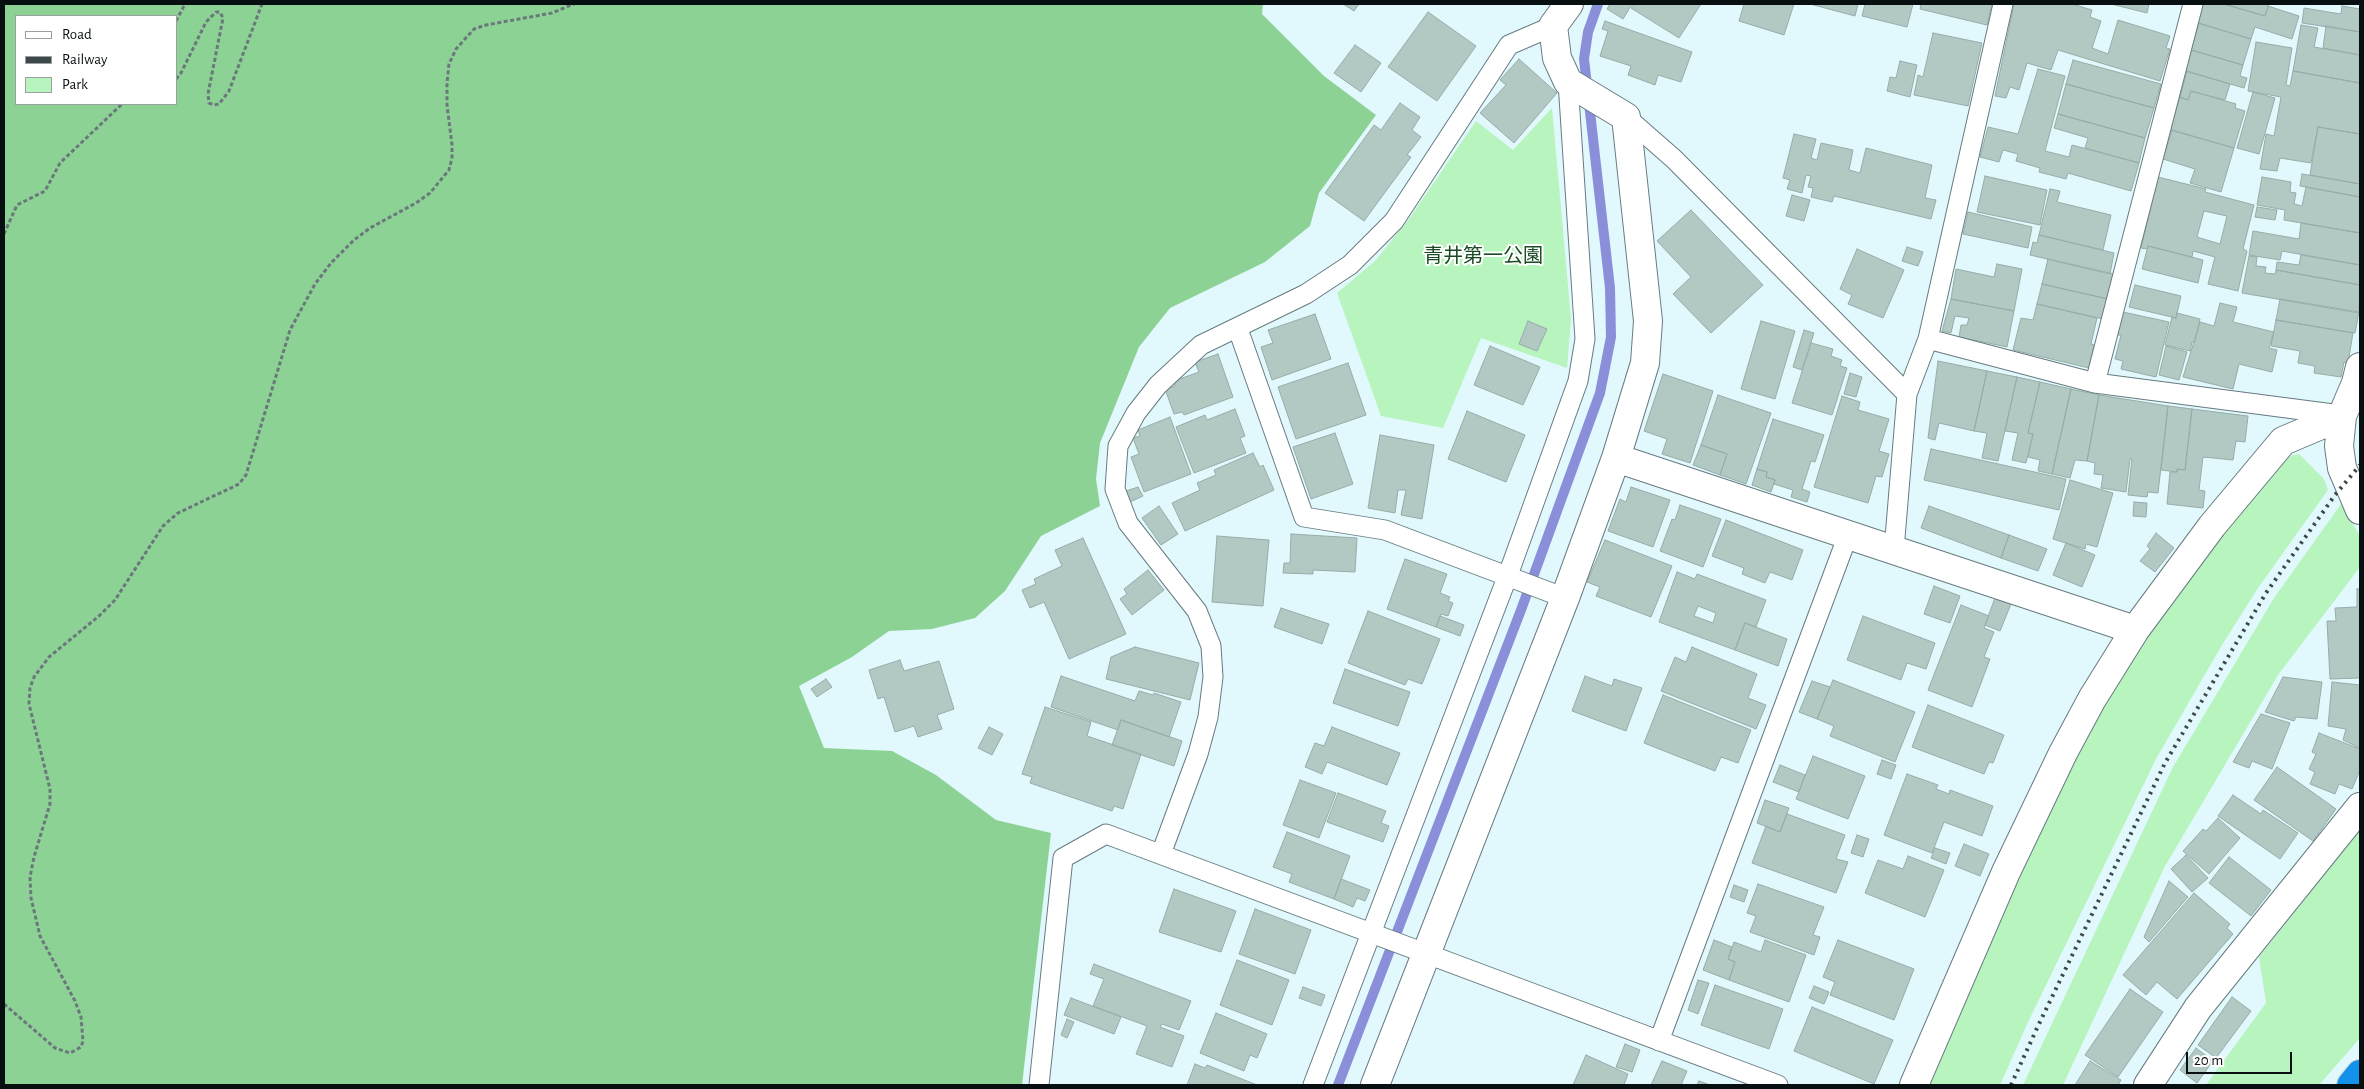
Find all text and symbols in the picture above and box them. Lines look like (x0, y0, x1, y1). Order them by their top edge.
legend (15, 15, 178, 105)
text: Road (62, 27, 92, 42)
text: Railway (62, 52, 107, 67)
text: Park (62, 77, 88, 92)
park label: 青井第一公園 (1423, 244, 1543, 268)
scale bar (2189, 1042, 2295, 1074)
text: 20 m (2194, 1053, 2223, 1068)

